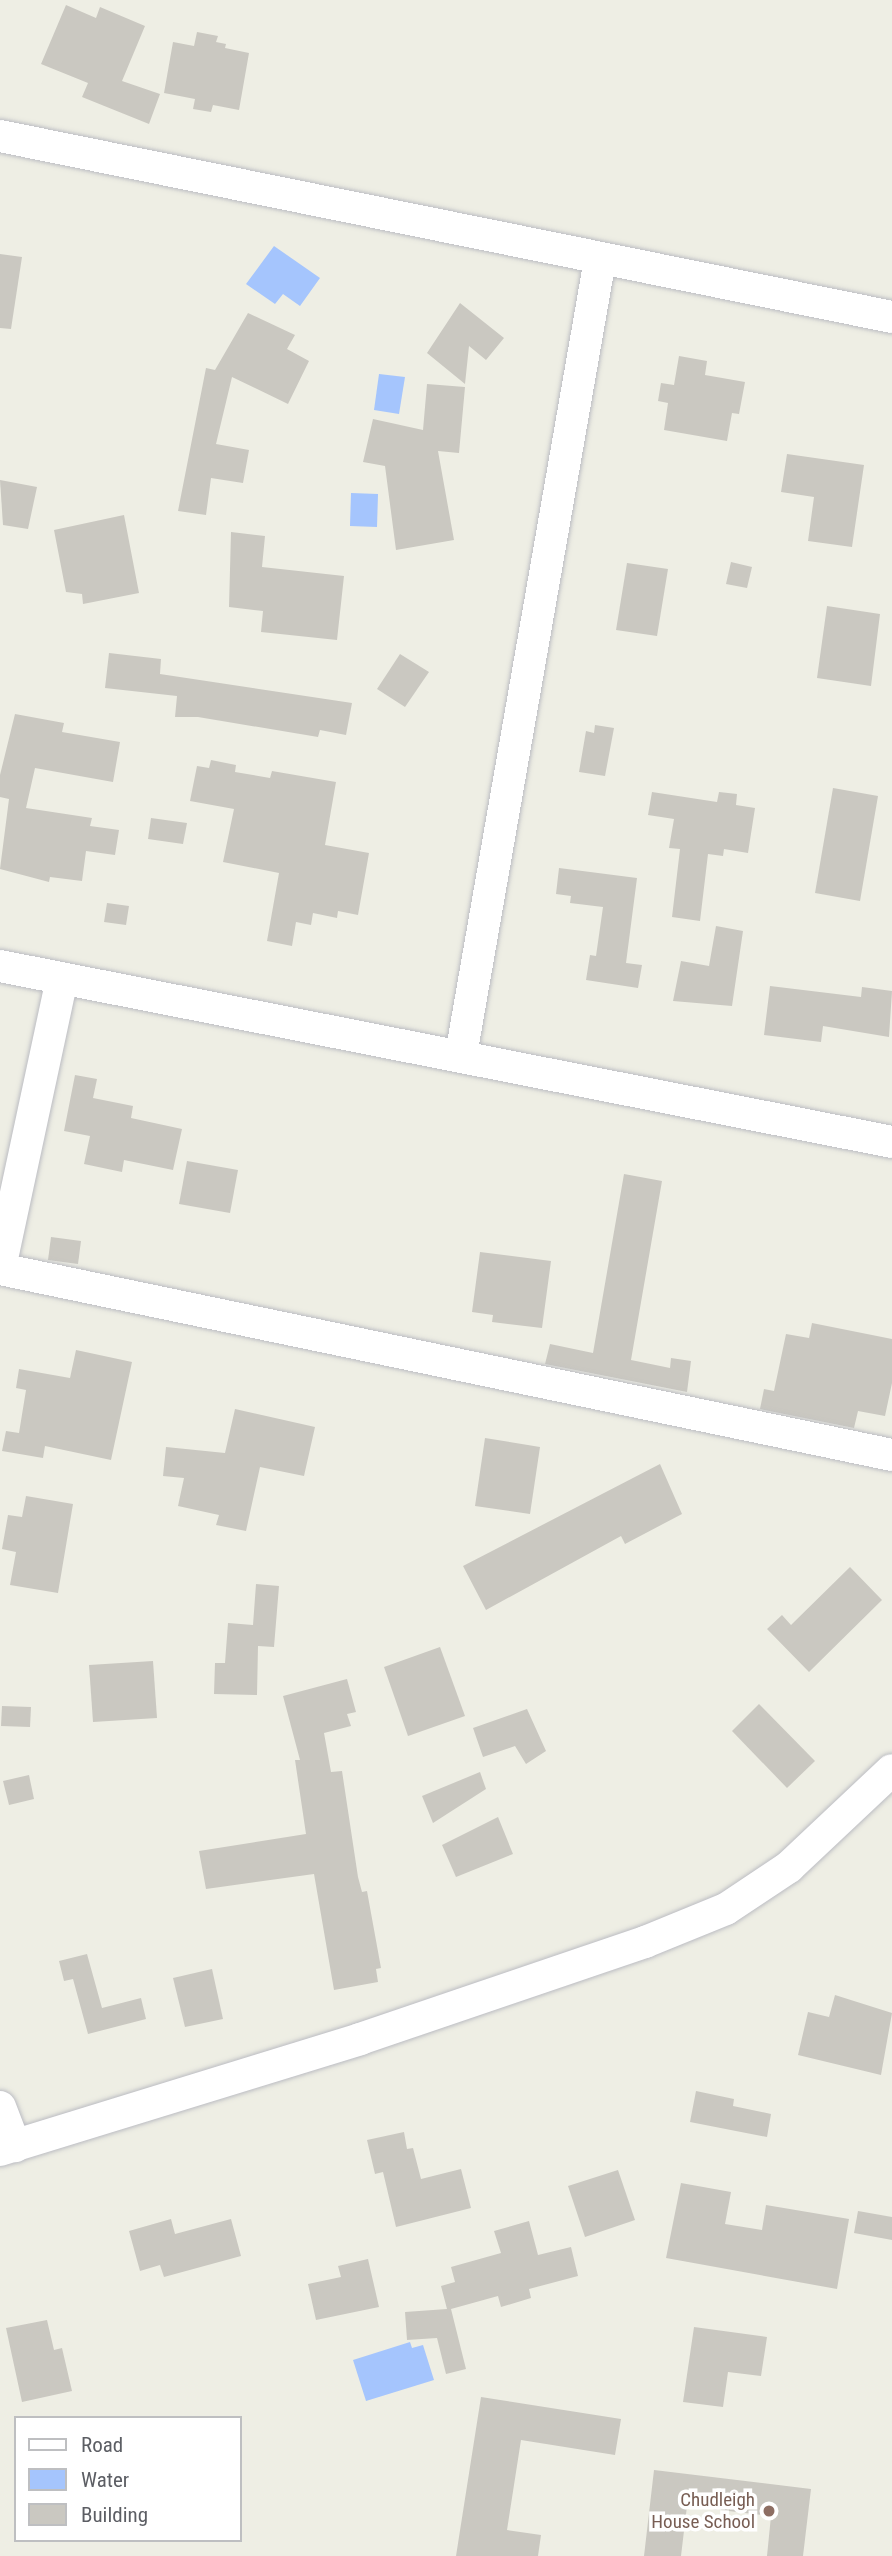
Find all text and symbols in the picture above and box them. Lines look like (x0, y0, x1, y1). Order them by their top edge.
legend (14, 2416, 242, 2542)
text: Road (81, 2433, 123, 2457)
text: Water (81, 2468, 129, 2492)
place label: Chudleigh House School (651, 2489, 755, 2533)
text: Building (81, 2503, 148, 2527)
marker: Chudleigh House School (761, 2503, 777, 2519)

